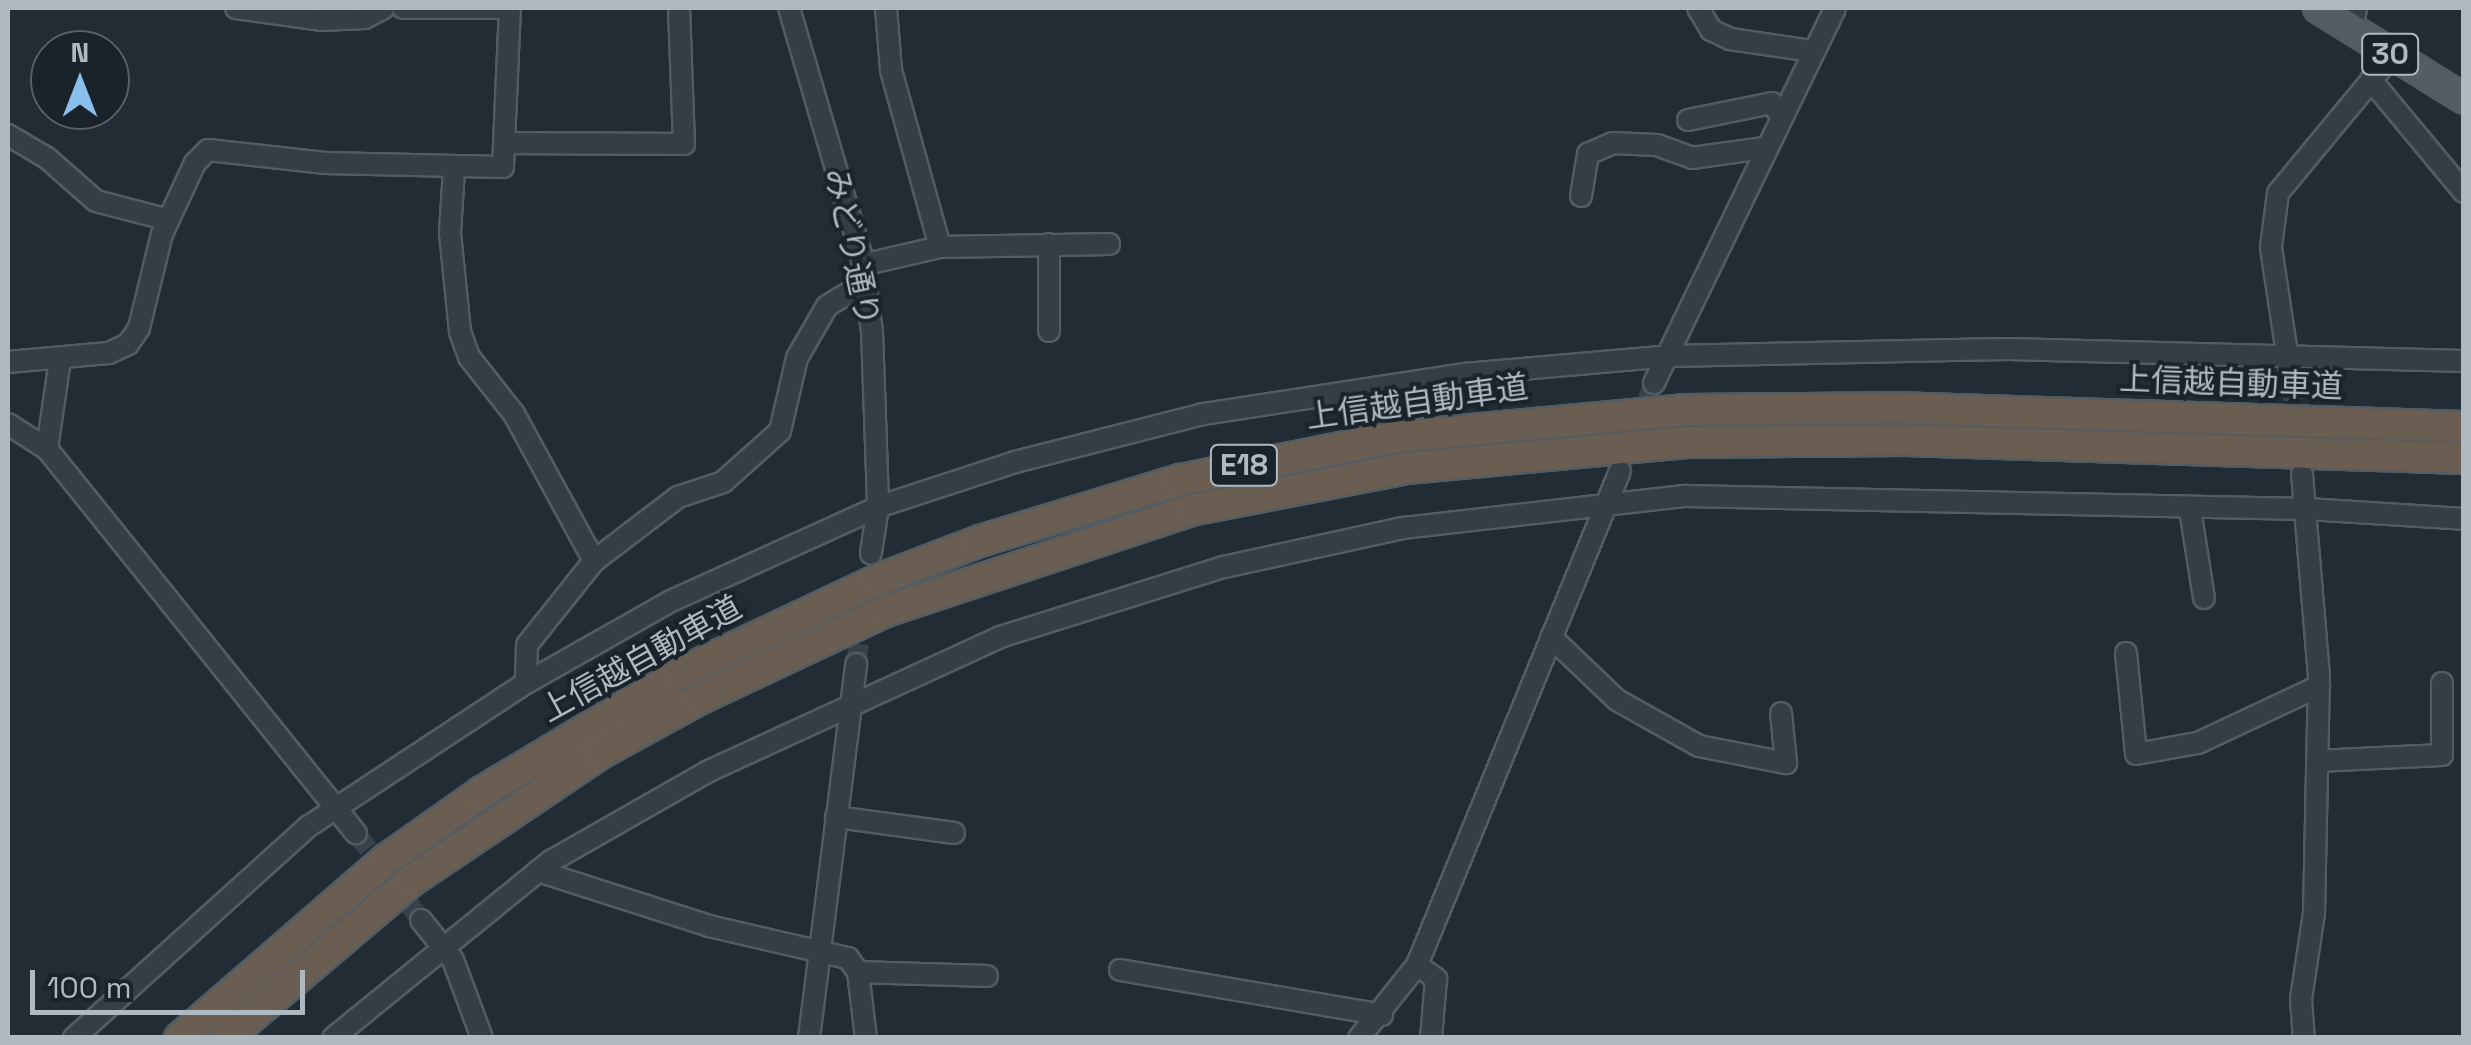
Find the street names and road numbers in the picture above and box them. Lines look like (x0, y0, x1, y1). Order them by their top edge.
road number: 30 (2360, 29, 2420, 79)
street label: みどり通り (817, 165, 887, 329)
street label: 上信越自動車道 (2118, 360, 2344, 406)
street label: 上信越自動車道 (1303, 367, 1531, 437)
road number: E18 (1209, 440, 1279, 490)
street label: 上信越自動車道 (534, 588, 748, 730)

